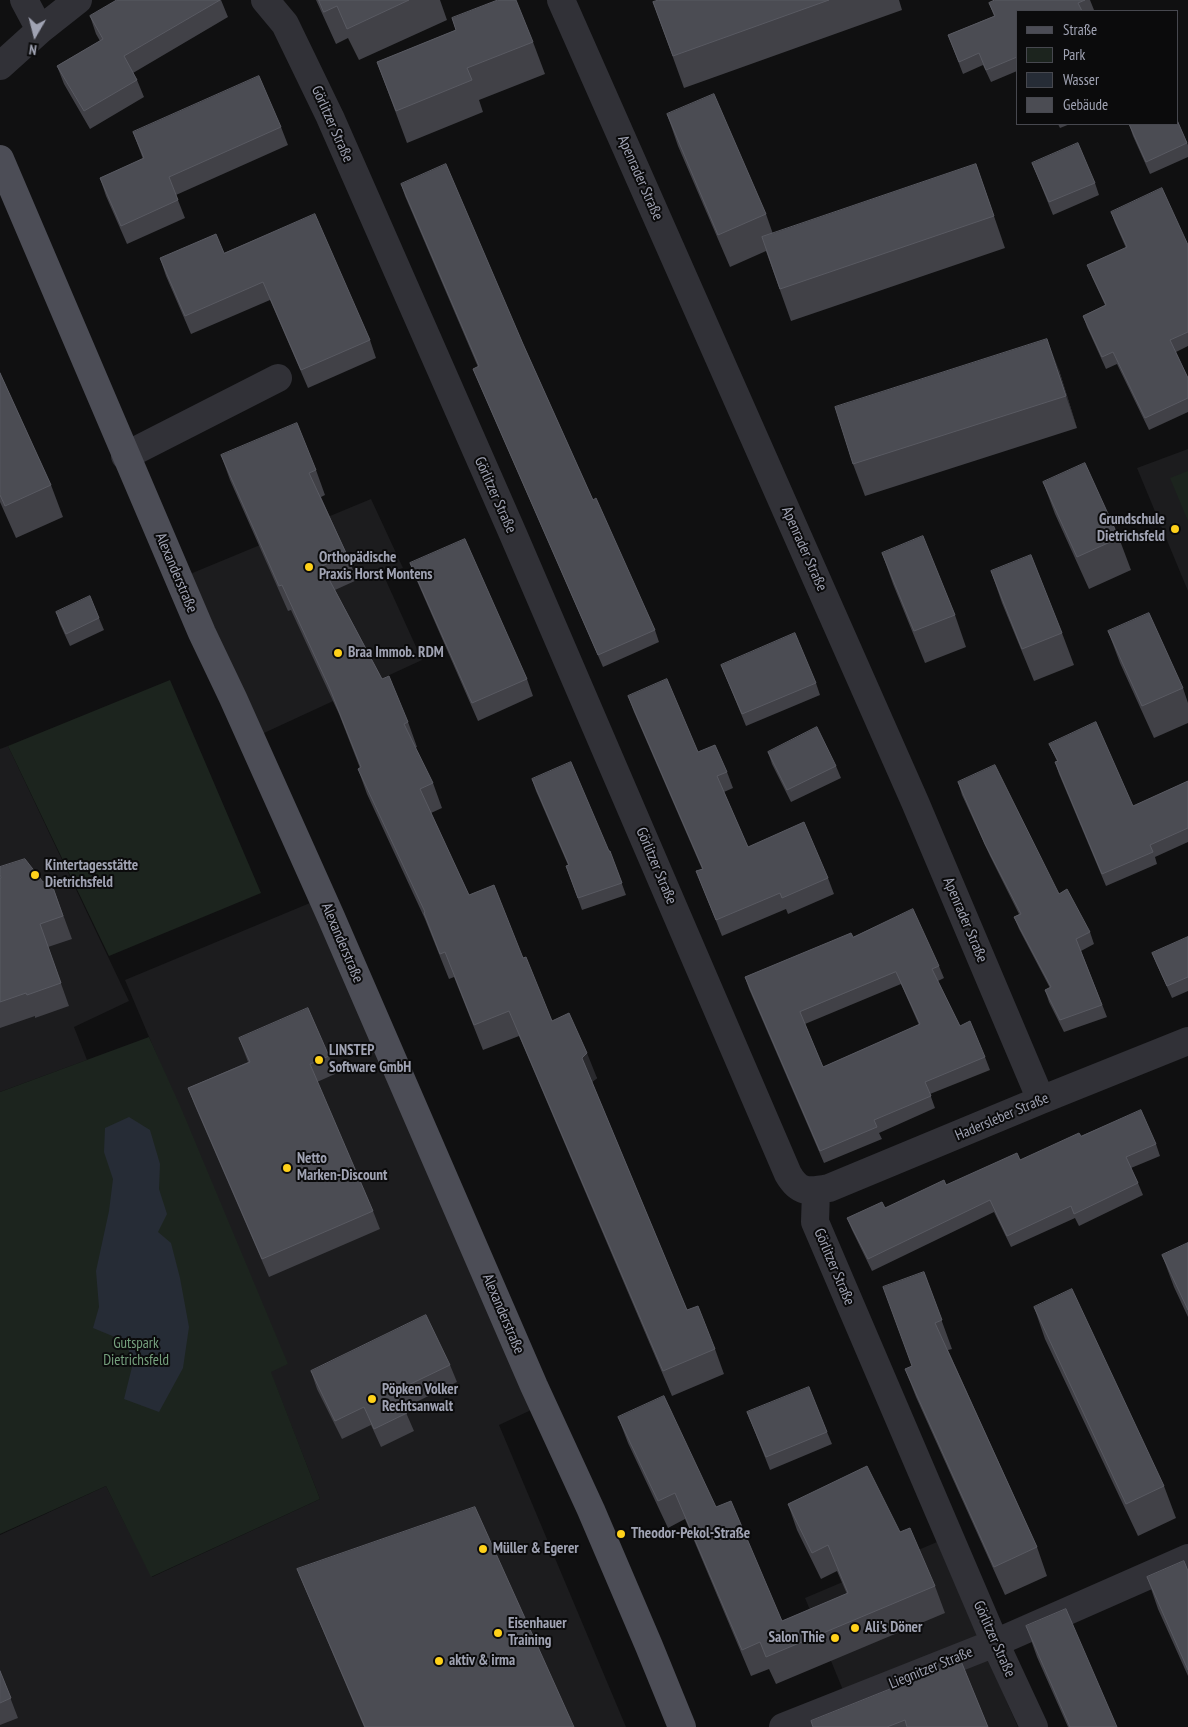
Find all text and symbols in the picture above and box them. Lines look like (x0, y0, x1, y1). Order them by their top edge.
north arrow (10, 10, 60, 60)
legend (1016, 10, 1178, 125)
text: Straße (1063, 20, 1097, 39)
text: N (28, 40, 38, 59)
text: Park (1063, 45, 1085, 64)
text: Wasser (1063, 70, 1099, 89)
street label: Görlitzer Straße (307, 83, 357, 165)
text: Gebäude (1063, 95, 1108, 114)
street label: Apenrader Straße (613, 133, 667, 223)
street label: Görlitzer Straße (470, 454, 520, 536)
street label: Apenrader Straße (777, 504, 831, 594)
place label: Grundschule Dietrichsfeld (1097, 511, 1165, 546)
marker: Grundschule Dietrichsfeld (1169, 523, 1181, 535)
street label: Alexanderstraße (151, 530, 201, 616)
place label: Orthopädische Praxis Horst Montens (319, 549, 433, 584)
marker: Orthopädische Praxis Horst Montens (303, 561, 315, 573)
place label: Braa Immob. RDM (348, 644, 444, 662)
marker: Braa Immob. RDM (332, 647, 344, 659)
street label: Görlitzer Straße (632, 825, 680, 907)
place label: Kintertagesstätte Dietrichsfeld (45, 857, 138, 892)
marker: Kintertagesstätte Dietrichsfeld (29, 869, 41, 881)
street label: Apenrader Straße (939, 875, 991, 965)
street label: Alexanderstraße (317, 900, 367, 986)
place label: LINSTEP Software GmbH (329, 1042, 411, 1077)
marker: LINSTEP Software GmbH (313, 1054, 325, 1066)
street label: Hadersleber Straße (953, 1089, 1051, 1145)
place label: Netto Marken-Discount (297, 1150, 387, 1185)
marker: Netto Marken-Discount (281, 1162, 293, 1174)
street label: Görlitzer Straße (810, 1226, 858, 1308)
street label: Alexanderstraße (478, 1271, 528, 1357)
park label: Gutspark Dietrichsfeld (103, 1335, 169, 1370)
place label: Pöpken Volker Rechtsanwalt (382, 1381, 458, 1416)
marker: Pöpken Volker Rechtsanwalt (366, 1393, 378, 1405)
place label: Theodor-Pekol-Straße (631, 1525, 750, 1543)
marker: Theodor-Pekol-Straße (615, 1528, 627, 1540)
place label: Müller & Egerer (493, 1540, 579, 1558)
marker: Müller & Egerer (477, 1543, 489, 1555)
street label: Görlitzer Straße (969, 1598, 1019, 1680)
place label: Eisenhauer Training (508, 1615, 567, 1650)
place label: Ali's Döner (865, 1619, 922, 1637)
marker: Ali's Döner (849, 1622, 861, 1634)
marker: Eisenhauer Training (492, 1627, 504, 1639)
place label: Salon Thie (768, 1629, 825, 1647)
marker: Salon Thie (829, 1632, 841, 1644)
street label: Liegnitzer Straße (886, 1643, 976, 1693)
place label: aktiv & irma (449, 1652, 515, 1670)
marker: aktiv & irma (433, 1655, 445, 1667)

